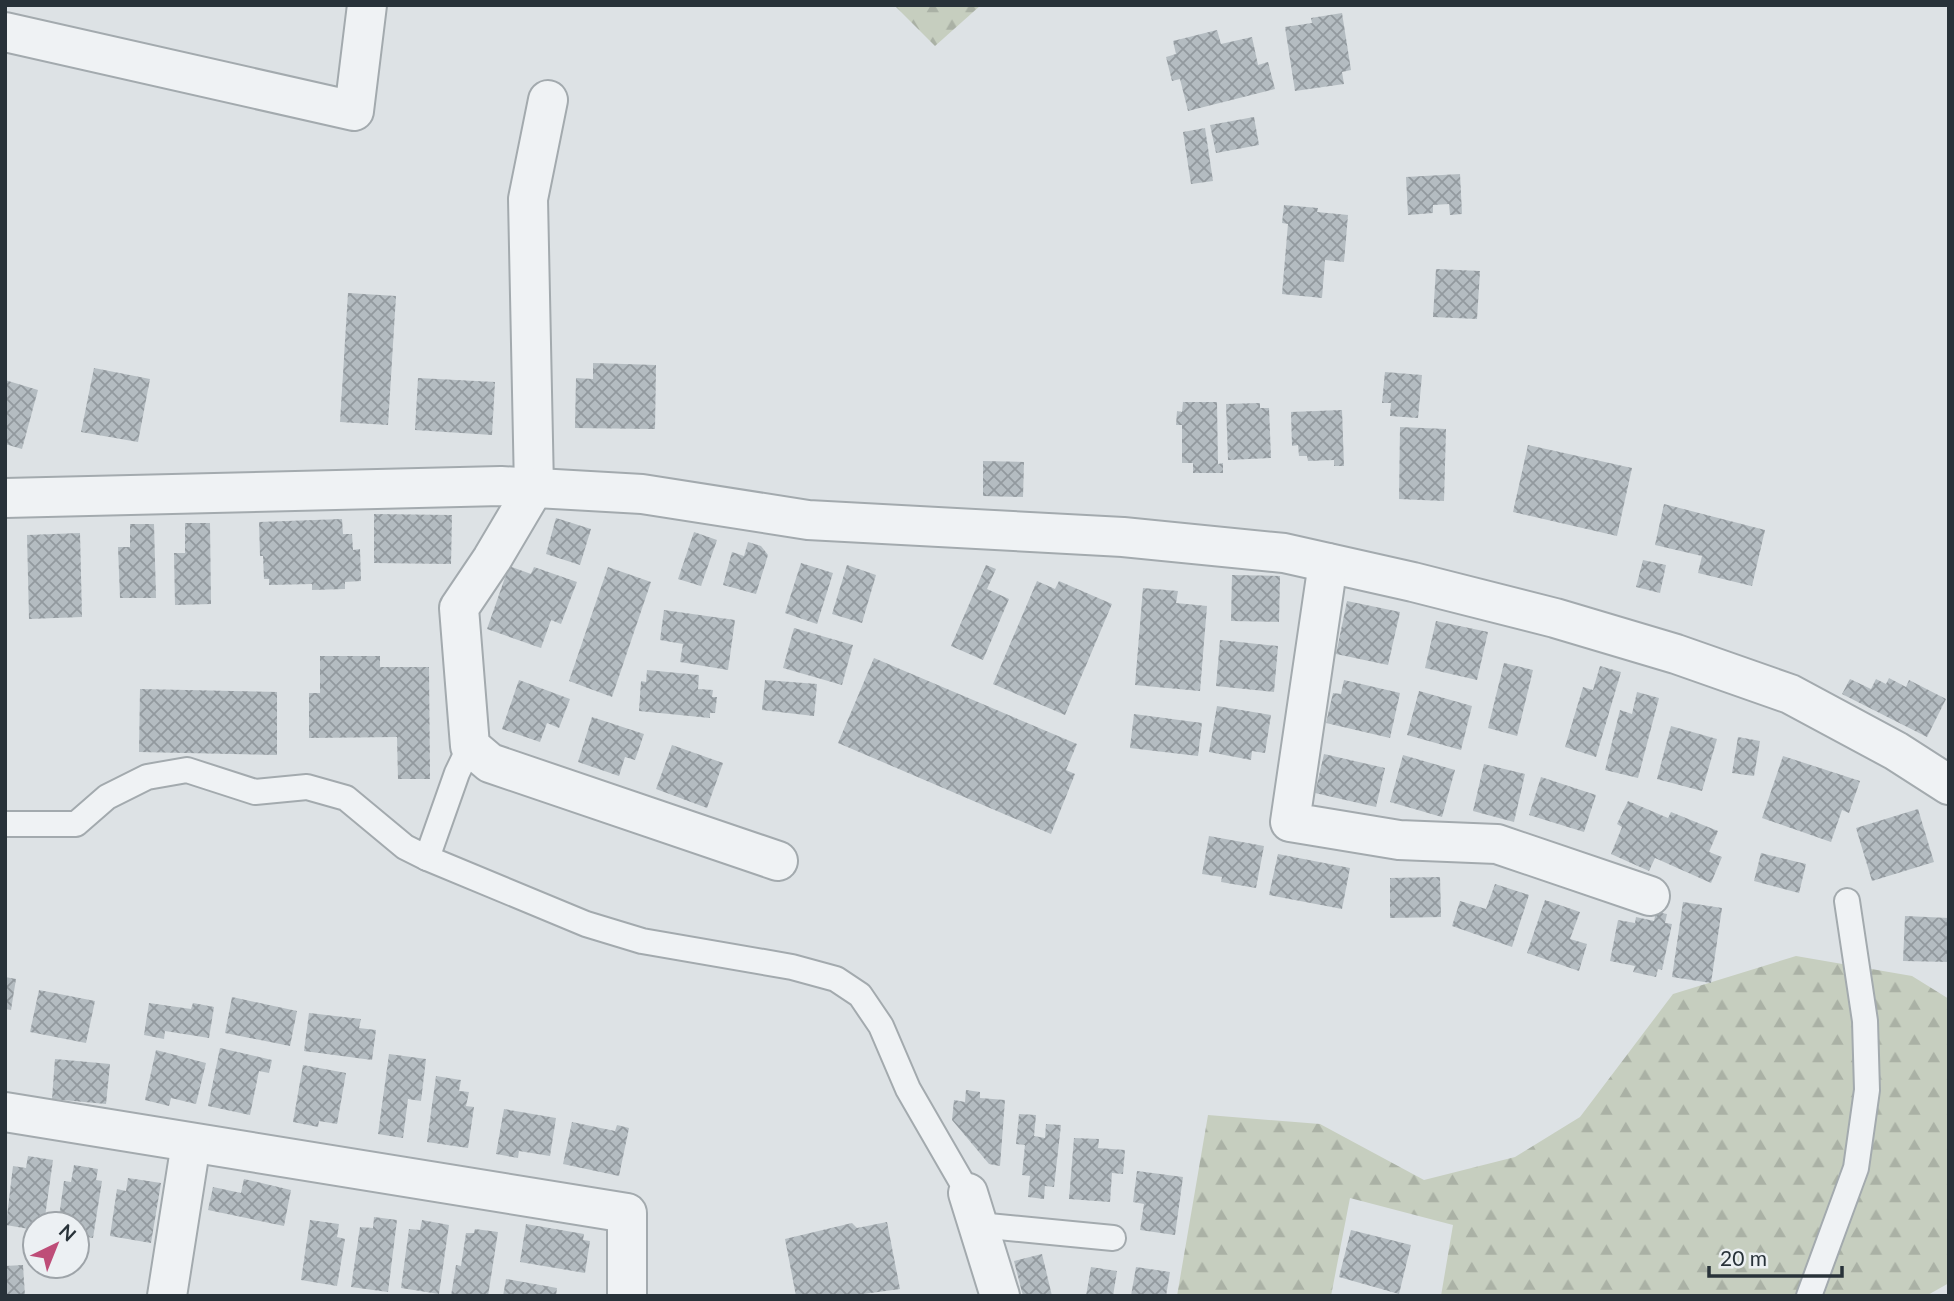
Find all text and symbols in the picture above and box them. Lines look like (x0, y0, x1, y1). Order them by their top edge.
north arrow (21, 1210, 91, 1280)
text: N (55, 1219, 81, 1246)
scale bar (1709, 1234, 1842, 1278)
text: 20 m (1720, 1245, 1767, 1270)

